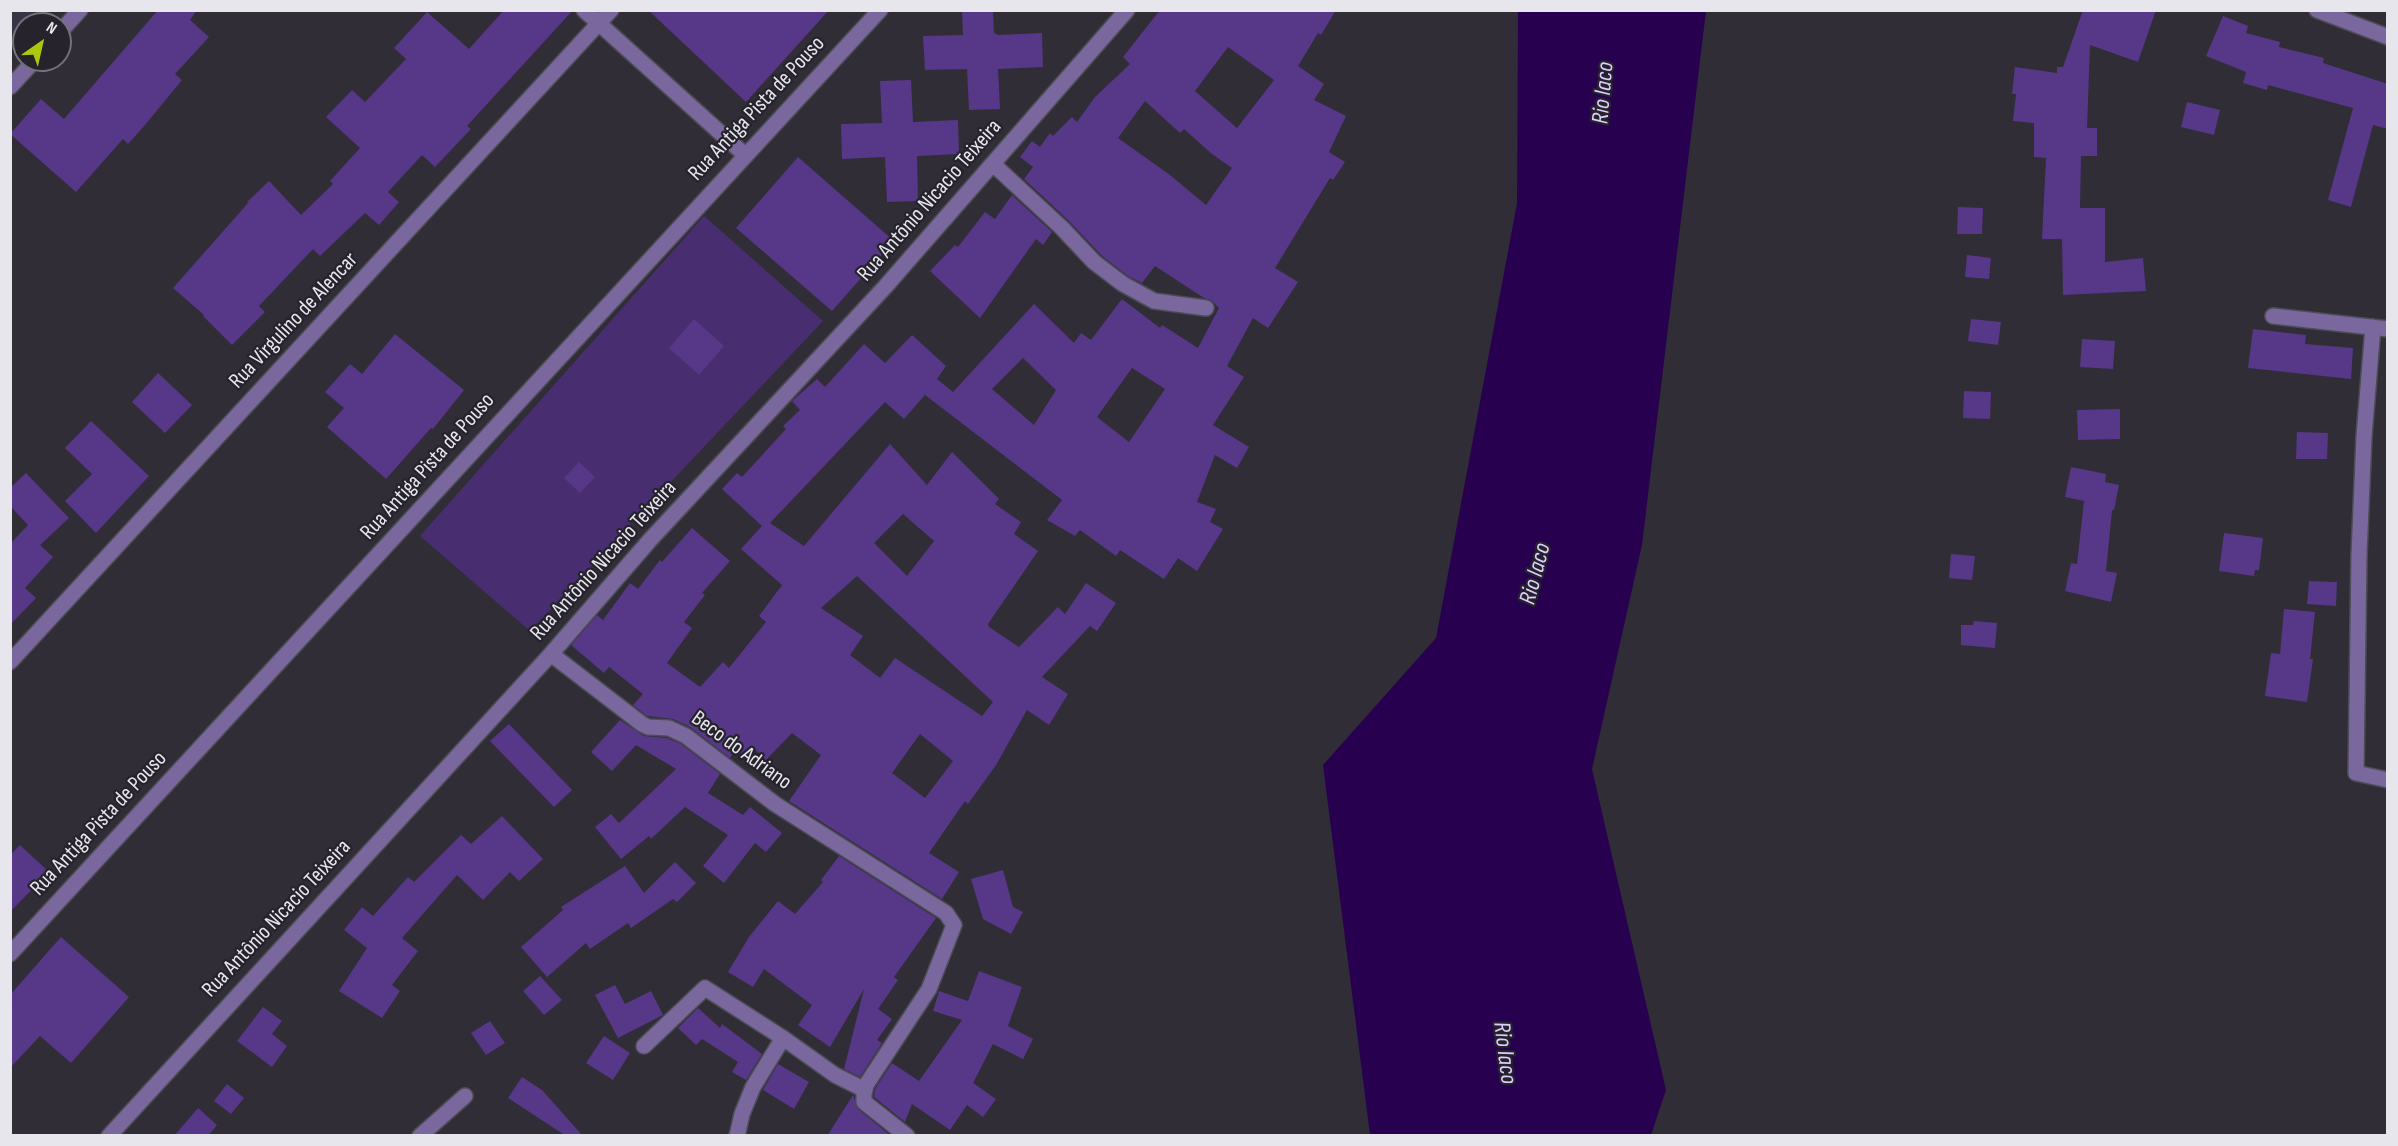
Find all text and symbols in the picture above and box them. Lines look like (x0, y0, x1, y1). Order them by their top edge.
north arrow (12, 12, 72, 72)
text: N (42, 18, 60, 39)
street label: Rua Antiga Pista de Pouso (683, 31, 831, 187)
water label: Rio Iaco (1587, 61, 1621, 125)
street label: Rua Antônio Nicacio Teixeira (852, 115, 1008, 287)
street label: Rua Virgulino de Alencar (224, 247, 364, 395)
street label: Rua Antiga Pista de Pouso (355, 388, 501, 546)
street label: Rua Antônio Nicacio Teixeira (525, 476, 683, 646)
water label: Rio Iaco (1514, 540, 1558, 608)
street label: Beco do Adriano (686, 706, 796, 796)
street label: Rua Antiga Pista de Pouso (25, 746, 173, 902)
street label: Rua Antônio Nicacio Teixeira (197, 835, 357, 1003)
water label: Rio Iaco (1486, 1020, 1522, 1086)

